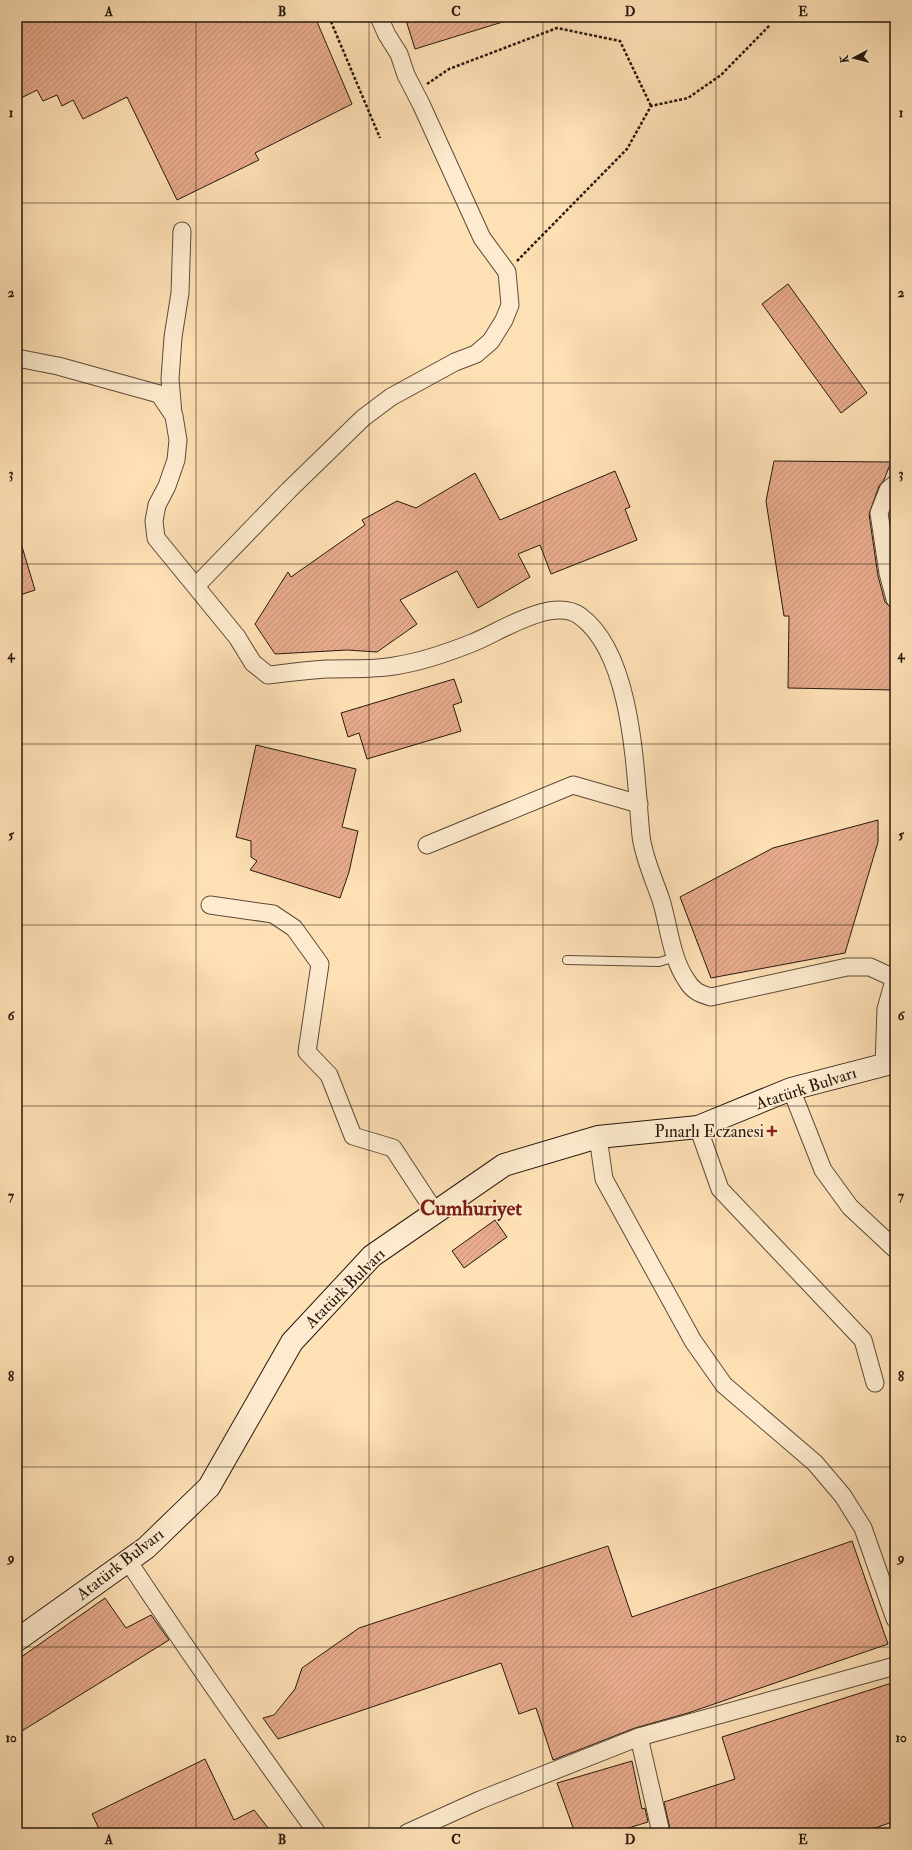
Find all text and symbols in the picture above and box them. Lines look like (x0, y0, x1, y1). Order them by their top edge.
text: A (104, 4, 114, 20)
text: B (278, 4, 286, 20)
text: C (451, 4, 461, 20)
text: D (625, 4, 636, 20)
text: E (798, 4, 808, 20)
north arrow (834, 38, 874, 78)
text: K (837, 53, 851, 64)
text: 1 (9, 105, 14, 121)
text: 1 (899, 105, 904, 121)
text: 2 (8, 285, 15, 301)
text: 2 (898, 285, 905, 301)
text: 3 (9, 466, 14, 482)
text: 3 (899, 466, 904, 482)
text: 4 (6, 647, 15, 663)
text: 4 (896, 647, 905, 663)
text: 5 (8, 827, 14, 843)
text: 5 (898, 827, 904, 843)
text: 6 (8, 1008, 16, 1024)
text: 6 (898, 1008, 906, 1024)
street label: Atatürk Bulvarı (752, 1062, 860, 1115)
place label: Pınarlı Eczanesi (655, 1121, 764, 1142)
marker: Pınarlı Eczanesi (767, 1126, 777, 1136)
text: 7 (8, 1188, 15, 1204)
text: 7 (898, 1188, 905, 1204)
district label: Cumhuriyet (420, 1195, 522, 1222)
street label: Atatürk Bulvarı (300, 1243, 390, 1333)
text: 8 (8, 1369, 14, 1385)
text: 8 (898, 1369, 904, 1385)
street label: Atatürk Bulvarı (71, 1523, 168, 1605)
text: 9 (6, 1550, 15, 1566)
text: 9 (896, 1550, 905, 1566)
text: 10 (5, 1730, 17, 1746)
text: 10 (895, 1730, 907, 1746)
text: A (104, 1832, 114, 1848)
text: B (278, 1832, 286, 1848)
text: C (451, 1832, 461, 1848)
text: D (625, 1832, 636, 1848)
text: E (798, 1832, 808, 1848)

